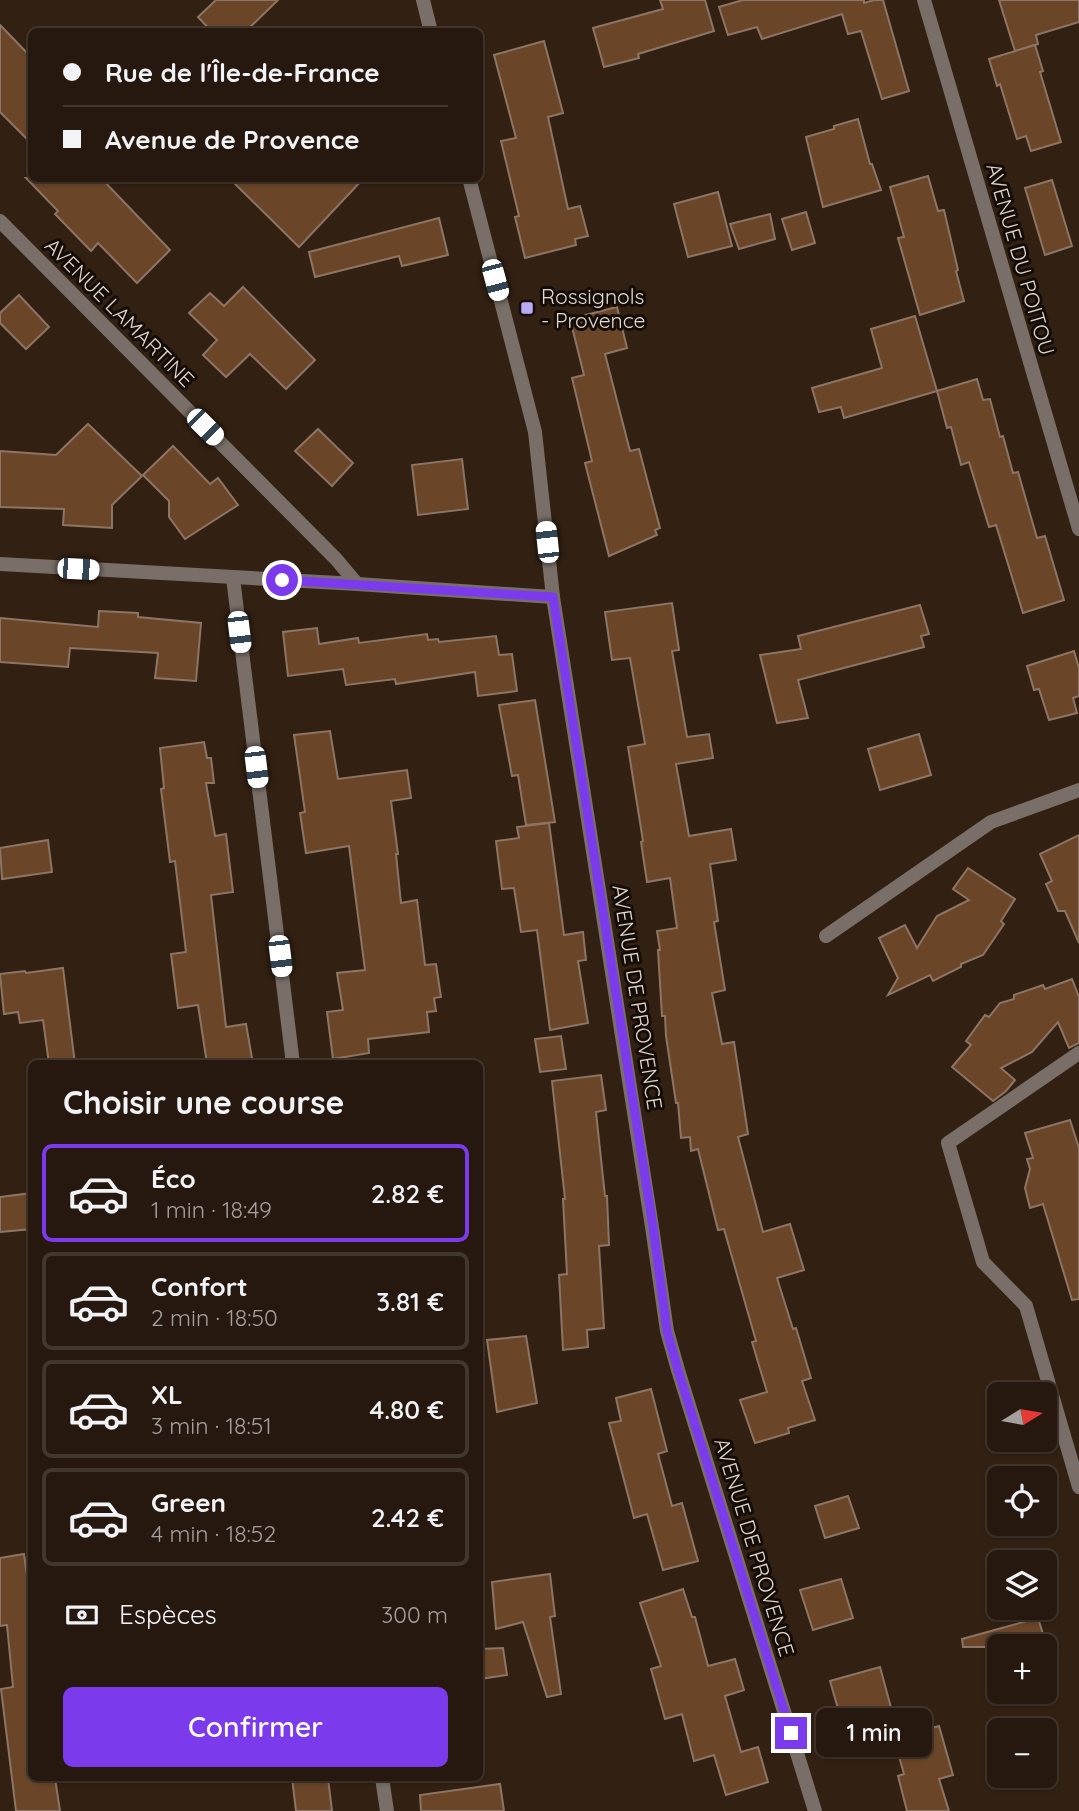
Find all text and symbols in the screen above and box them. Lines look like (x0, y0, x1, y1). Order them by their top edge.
text: Rue de l'Île-de-France (105, 56, 380, 89)
text: Avenue de Provence (105, 123, 360, 156)
street label: AVENUE DU POITOU (981, 160, 1061, 358)
street label: AVENUE LAMARTINE (40, 232, 200, 392)
car (480, 257, 511, 303)
place label: Rossignols - Provence (541, 283, 645, 333)
marker: Rossignols - Provence (519, 300, 535, 316)
car (183, 405, 228, 449)
car (535, 520, 560, 564)
car (57, 557, 100, 581)
route start (266, 564, 298, 596)
car (227, 610, 252, 654)
car (244, 745, 269, 789)
street label: AVENUE DE PROVENCE (607, 883, 669, 1111)
car (268, 934, 293, 978)
text: Choisir une course (63, 1082, 344, 1122)
icon: car (67, 1162, 130, 1225)
text: Éco (151, 1162, 196, 1195)
text: 2.82 € (371, 1177, 444, 1210)
text: 1 min · 18:49 (151, 1195, 272, 1224)
icon: car (67, 1270, 130, 1333)
text: Confort (151, 1270, 248, 1303)
text: 3.81 € (376, 1285, 444, 1318)
text: 2 min · 18:50 (151, 1303, 278, 1332)
icon: car (67, 1378, 130, 1441)
text: XL (151, 1378, 183, 1411)
north arrow (987, 1382, 1057, 1452)
map controls (987, 1382, 1057, 1788)
text: 4.80 € (369, 1393, 444, 1426)
text: 3 min · 18:51 (151, 1411, 272, 1440)
street label: AVENUE DE PROVENCE (709, 1435, 801, 1659)
button: locate (987, 1466, 1057, 1536)
icon: car (67, 1486, 130, 1549)
text: Green (151, 1486, 226, 1519)
text: 2.42 € (371, 1501, 444, 1534)
text: 4 min · 18:52 (151, 1519, 276, 1548)
button: layers (987, 1550, 1057, 1620)
icon: cash (63, 1596, 101, 1634)
text: Espèces (119, 1598, 217, 1631)
text: 300 m (381, 1600, 448, 1629)
button: + (987, 1634, 1057, 1704)
button: Confirmer (63, 1687, 448, 1767)
callout: 1 min (816, 1708, 931, 1758)
route end (775, 1717, 807, 1749)
text: 1 min (846, 1718, 902, 1747)
button: − (987, 1718, 1057, 1788)

